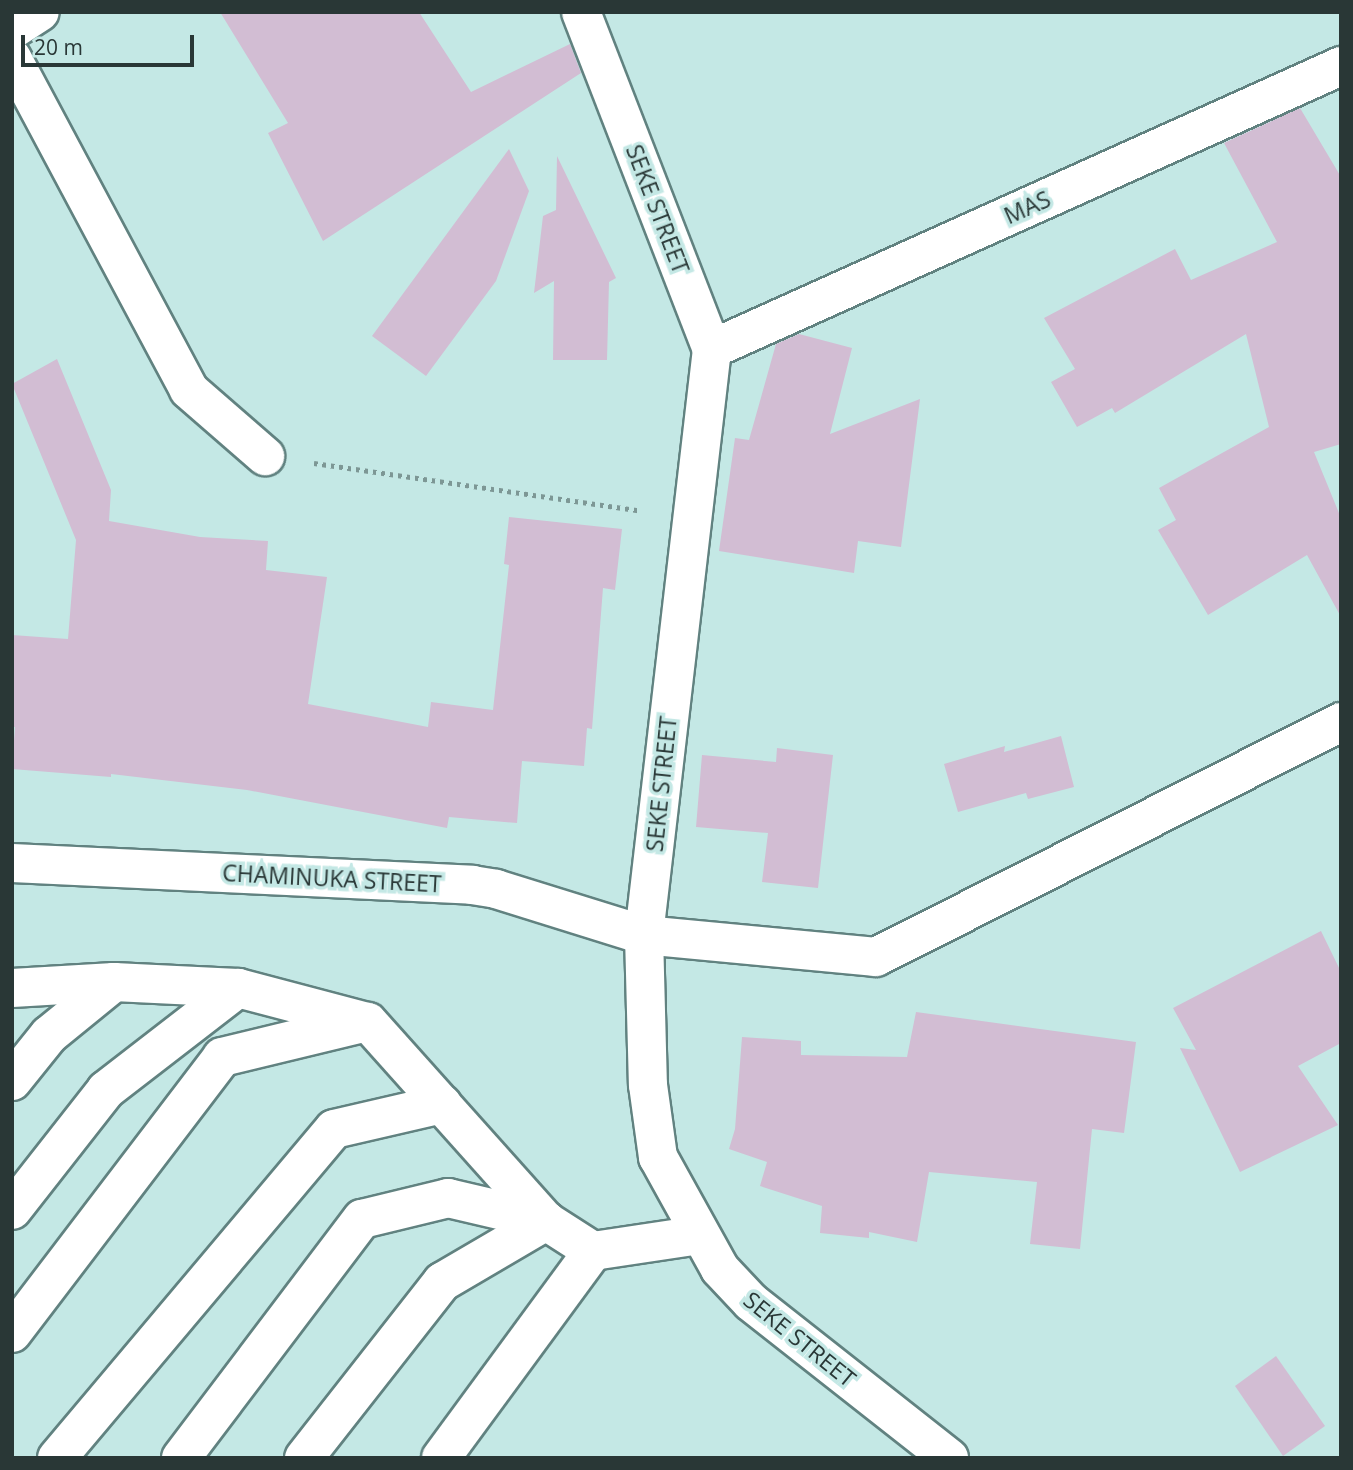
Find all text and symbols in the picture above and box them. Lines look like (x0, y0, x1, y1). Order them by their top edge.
scale bar (24, 21, 198, 65)
text: 20 m (34, 33, 83, 61)
street label: SEKE STREET (621, 141, 695, 277)
street label: MAS (1000, 185, 1054, 229)
street label: SEKE STREET (640, 715, 682, 853)
street label: CHAMINUKA STREET (222, 858, 442, 898)
street label: SEKE STREET (738, 1286, 862, 1392)

